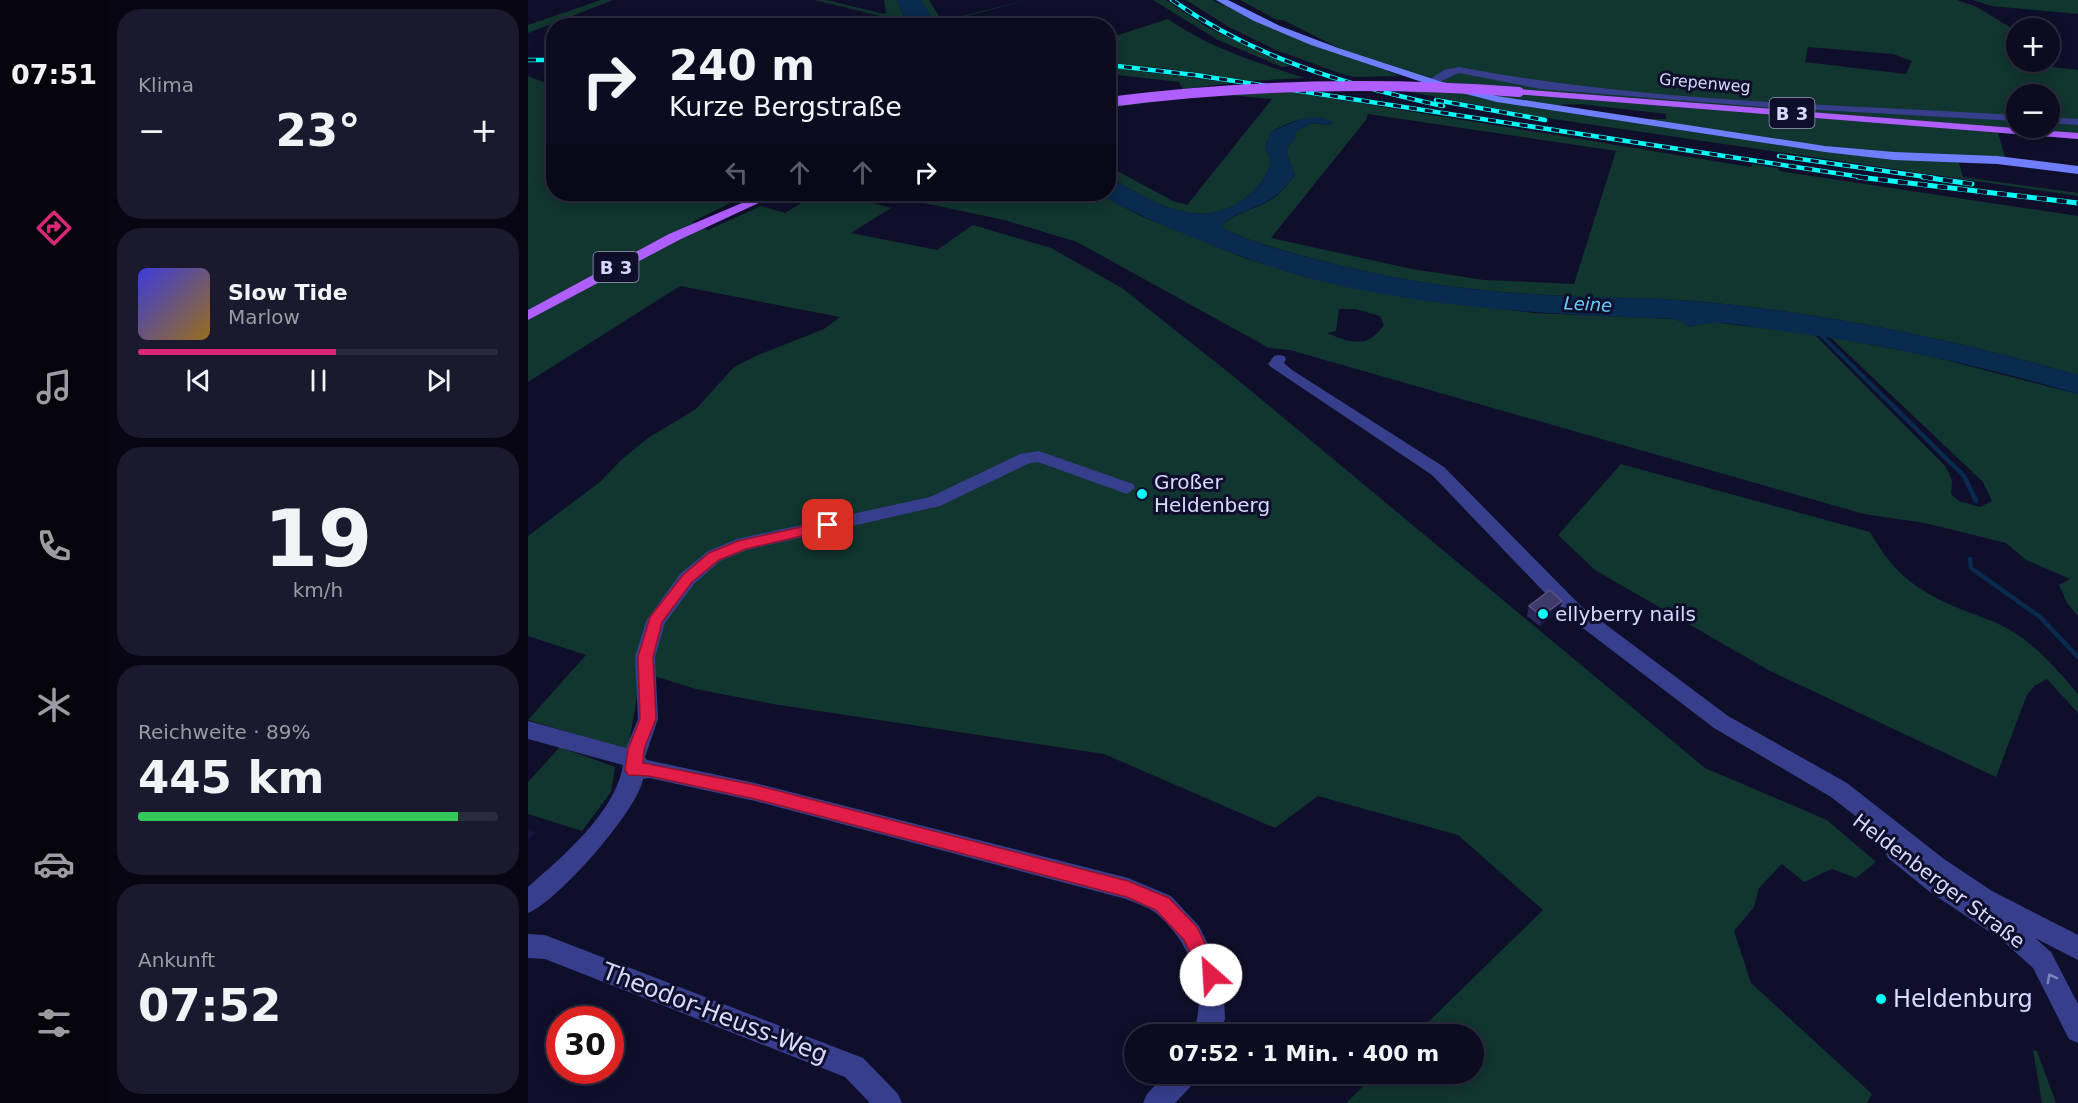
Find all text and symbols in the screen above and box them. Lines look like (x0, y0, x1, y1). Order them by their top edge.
map controls (2006, 18, 2060, 138)
button: + (2006, 18, 2060, 72)
text: 240 m (669, 41, 815, 90)
icon: right (570, 42, 648, 120)
text: 07:51 (11, 59, 97, 90)
street label: Grepenweg (1658, 70, 1752, 96)
text: Klima (138, 73, 194, 97)
button: − (2006, 84, 2060, 138)
text: Kurze Bergstraße (669, 91, 902, 122)
road number: B 3 (1770, 98, 1814, 128)
text: 23° (275, 104, 361, 157)
text: − (138, 111, 166, 150)
text: + (470, 111, 498, 150)
icon: left (720, 156, 753, 189)
icon: ahead (783, 156, 816, 189)
icon: ahead (846, 156, 879, 189)
icon: right (909, 156, 942, 189)
icon: directions (33, 207, 75, 249)
road number: B 3 (594, 252, 638, 282)
text: Slow Tide (228, 280, 348, 305)
water label: Leine (1563, 292, 1613, 316)
text: Marlow (228, 305, 300, 329)
icon: previous (182, 364, 215, 397)
icon: pause (302, 364, 335, 397)
icon: next (422, 364, 455, 397)
icon: music (33, 366, 75, 408)
place label: Großer Heldenberg (1154, 470, 1270, 517)
marker: Großer Heldenberg (1135, 487, 1149, 501)
text: 19 (264, 494, 372, 584)
pin (802, 499, 853, 550)
icon: arrive (811, 508, 844, 541)
icon: phone (33, 525, 75, 567)
text: km/h (293, 578, 343, 602)
place label: ellyberry nails (1555, 602, 1696, 626)
marker: ellyberry nails (1536, 607, 1550, 621)
icon: climate (33, 684, 75, 726)
text: Reichweite · 89% (138, 720, 310, 744)
text: 445 km (138, 751, 324, 804)
street label: Heldenberger Straße (1848, 809, 2030, 953)
icon: car (33, 843, 75, 885)
position arrow (1179, 943, 1243, 1007)
text: Ankunft (138, 948, 215, 972)
street label: Theodor-Heuss-Weg (597, 957, 832, 1069)
one-way arrow (2047, 974, 2058, 985)
text: 07:52 (138, 979, 281, 1032)
place label: Heldenburg (1893, 985, 2033, 1013)
marker: Heldenburg (1874, 992, 1888, 1006)
icon: filters (33, 1002, 75, 1044)
speed limit sign: 30 (546, 1006, 624, 1084)
text: 07:52 · 1 Min. · 400 m (1169, 1041, 1439, 1066)

